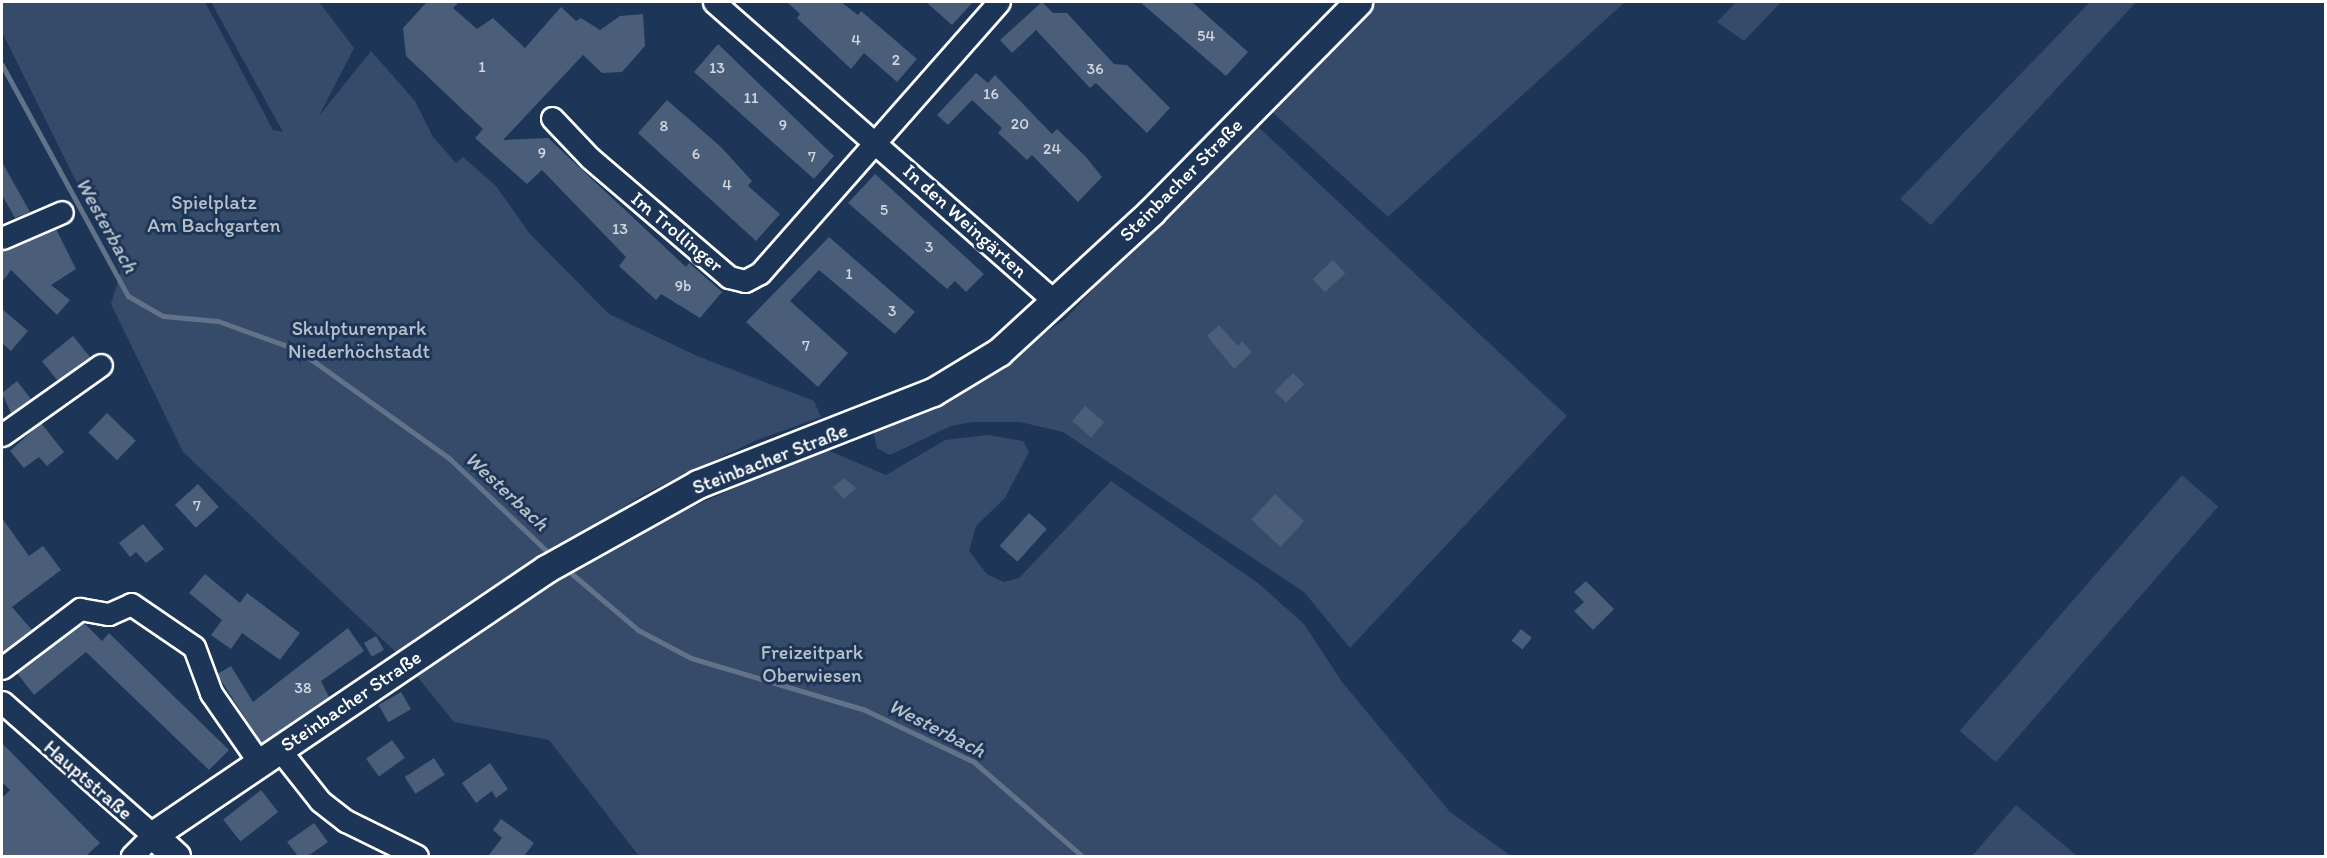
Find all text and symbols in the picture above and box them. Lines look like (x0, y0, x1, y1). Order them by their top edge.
house number: 54 (1197, 26, 1215, 46)
house number: 4 (851, 30, 861, 50)
house number: 2 (892, 50, 900, 70)
house number: 1 (478, 57, 486, 77)
house number: 13 (709, 58, 725, 78)
house number: 36 (1086, 59, 1104, 79)
house number: 16 (983, 84, 999, 104)
house number: 11 (744, 88, 758, 108)
street label: Steinbacher Straße (1114, 113, 1248, 247)
house number: 20 (1011, 114, 1029, 134)
house number: 9 (779, 115, 787, 135)
house number: 8 (660, 116, 668, 136)
house number: 24 (1043, 139, 1061, 159)
house number: 9 (538, 143, 546, 163)
house number: 6 (692, 144, 700, 164)
house number: 7 (808, 147, 816, 167)
street label: In den Weingärten (898, 159, 1032, 283)
water label: Westerbach (70, 173, 144, 277)
house number: 4 (722, 175, 732, 195)
street label: Im Trollinger (626, 187, 728, 277)
park label: Spielplatz Am Bachgarten (147, 190, 281, 237)
house number: 5 (880, 200, 888, 220)
house number: 13 (612, 219, 628, 239)
house number: 3 (925, 237, 933, 257)
house number: 1 (845, 264, 853, 284)
house number: 9b (675, 276, 691, 296)
house number: 3 (888, 301, 896, 321)
park label: Skulpturenpark Niederhöchstadt (288, 316, 430, 363)
house number: 7 (802, 336, 810, 356)
street label: Steinbacher Straße (689, 418, 851, 500)
water label: Westerbach (460, 446, 554, 536)
house number: 7 (193, 496, 201, 516)
park label: Freizeitpark Oberwiesen (761, 641, 863, 688)
street label: Steinbacher Straße (276, 645, 426, 757)
house number: 38 (294, 678, 312, 698)
water label: Westerbach (884, 693, 990, 763)
street label: Hauptstraße (39, 735, 137, 825)

